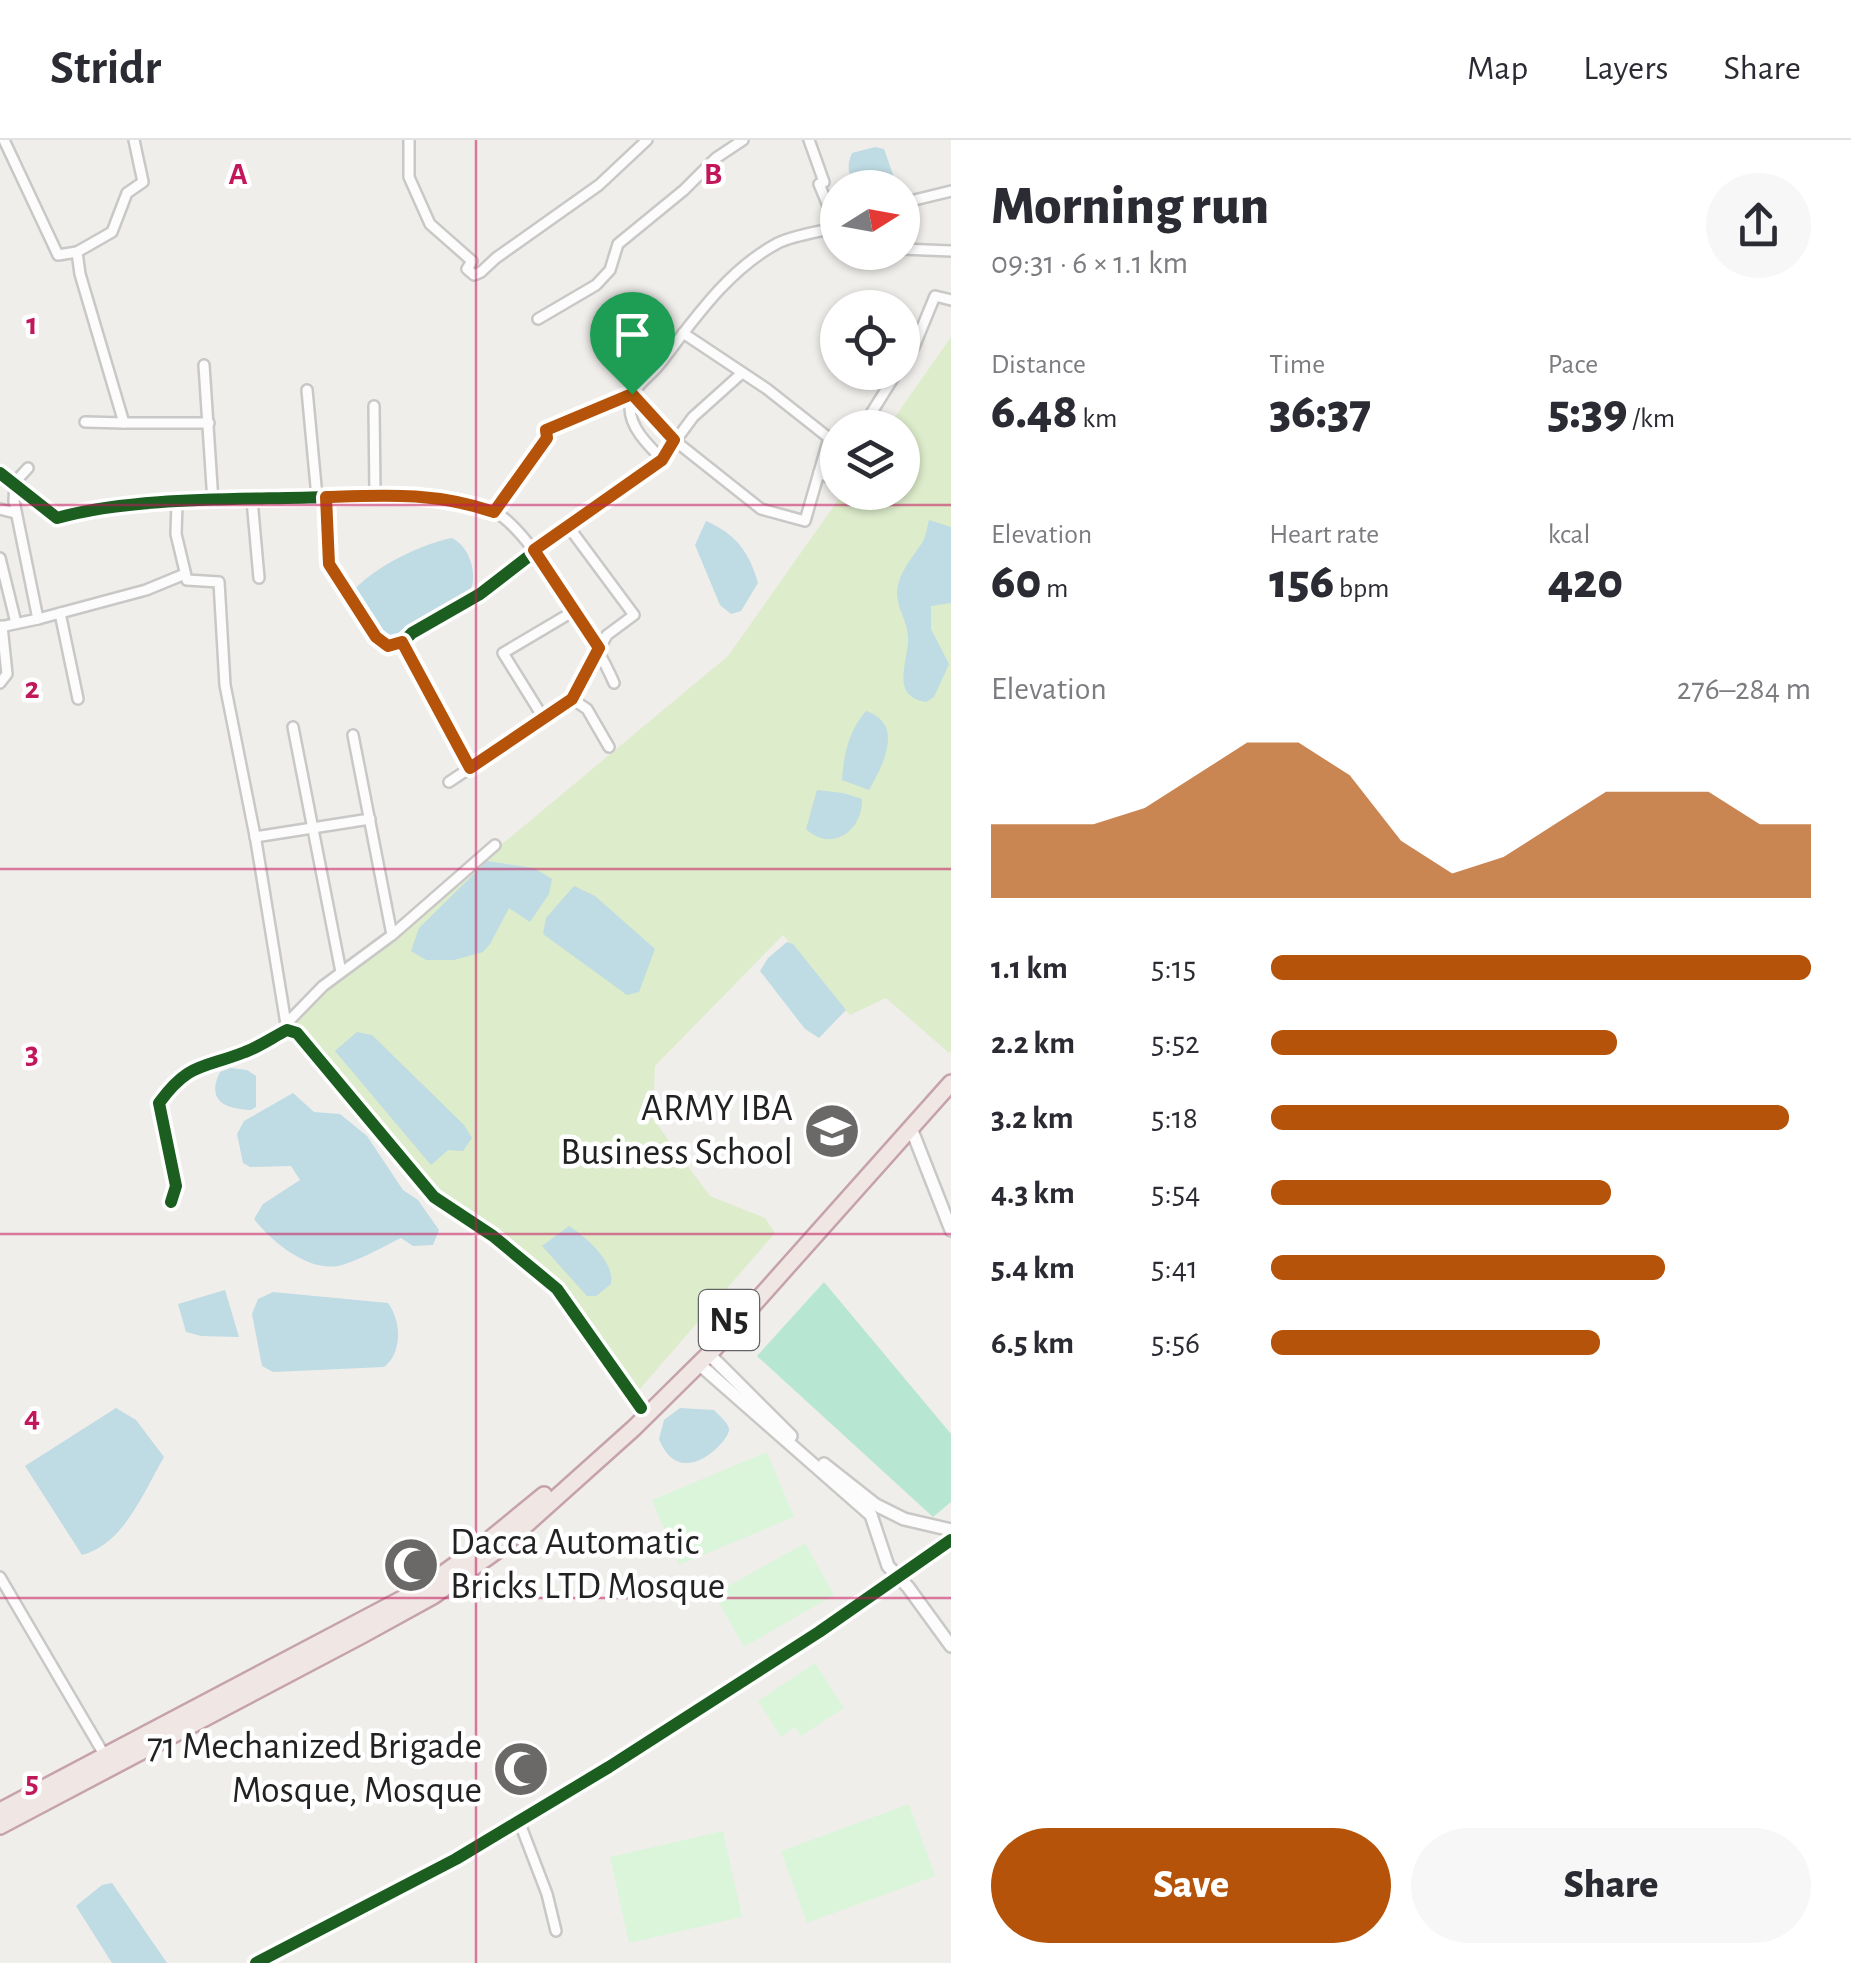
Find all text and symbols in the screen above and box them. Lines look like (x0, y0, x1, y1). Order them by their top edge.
text: Stridr (50, 45, 161, 93)
text: Map (1467, 51, 1528, 86)
text: Layers (1583, 51, 1668, 86)
text: Share (1723, 51, 1801, 86)
text: A (228, 158, 248, 190)
text: B (704, 158, 722, 190)
north arrow (820, 170, 920, 270)
map controls (820, 170, 920, 510)
button: share (1706, 173, 1811, 278)
text: Morning run (991, 179, 1269, 234)
text: 09:31 · 6 × 1.1 km (991, 247, 1188, 279)
button: locate (820, 290, 920, 390)
pin (590, 292, 675, 395)
icon: arrive (605, 307, 660, 362)
text: 1 (26, 308, 38, 340)
text: Distance (991, 351, 1086, 379)
text: Time (1269, 351, 1325, 379)
text: Pace (1548, 351, 1598, 379)
text: 6.48 (991, 387, 1078, 437)
text: 36:37 (1269, 387, 1371, 437)
text: 5:39 (1548, 387, 1627, 437)
text: km (1078, 405, 1117, 433)
text: /km (1627, 405, 1675, 433)
button: layers (820, 410, 920, 510)
text: Elevation (991, 521, 1092, 549)
text: Heart rate (1269, 521, 1379, 549)
text: kcal (1548, 521, 1590, 549)
text: 60 (991, 557, 1041, 607)
text: 156 (1269, 557, 1334, 607)
text: 420 (1548, 557, 1623, 607)
text: m (1041, 575, 1068, 603)
text: bpm (1334, 575, 1389, 603)
text: 2 (24, 672, 40, 704)
text: Elevation (991, 673, 1107, 705)
text: 276–284 m (1677, 673, 1811, 705)
text: 1.1 km (991, 952, 1068, 984)
text: 5:15 (1151, 952, 1196, 984)
text: 2.2 km (991, 1027, 1075, 1059)
text: 5:52 (1151, 1027, 1200, 1059)
text: 3 (25, 1037, 39, 1069)
place label: ARMY IBA Business School (560, 1090, 793, 1172)
school or university icon: ARMY IBA Business School (802, 1101, 862, 1161)
text: 3.2 km (991, 1102, 1074, 1134)
text: 5:18 (1151, 1102, 1198, 1134)
text: 4.3 km (991, 1177, 1075, 1209)
text: 5:54 (1151, 1177, 1200, 1209)
text: 5.4 km (991, 1252, 1075, 1284)
text: 5:41 (1151, 1252, 1198, 1284)
road number: N5 (699, 1290, 759, 1350)
text: 6.5 km (991, 1327, 1074, 1359)
text: 5:56 (1151, 1327, 1200, 1359)
text: 4 (24, 1401, 40, 1433)
place label: Dacca Automatic Bricks LTD Mosque (450, 1524, 725, 1606)
mosque icon: Dacca Automatic Bricks LTD Mosque (381, 1535, 441, 1595)
place label: 71 Mechanized Brigade Mosque, Mosque (147, 1728, 482, 1810)
mosque icon: 71 Mechanized Brigade Mosque, Mosque (491, 1739, 551, 1799)
text: 5 (25, 1766, 39, 1798)
button: Save (991, 1828, 1391, 1943)
button: Share (1411, 1828, 1811, 1943)

